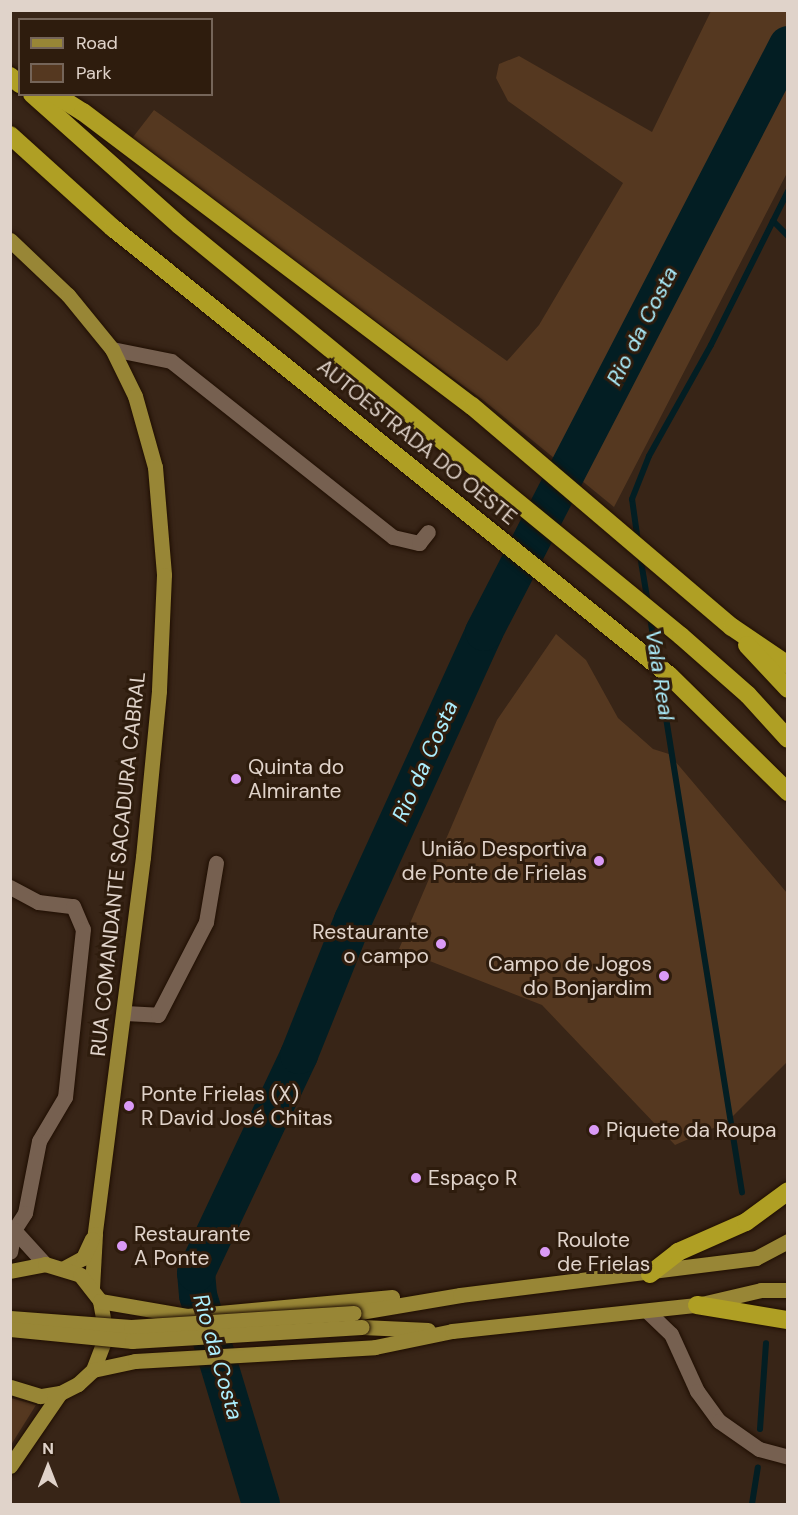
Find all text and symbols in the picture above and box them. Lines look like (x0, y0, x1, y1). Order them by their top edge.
legend (18, 18, 213, 96)
text: Road (76, 31, 118, 55)
text: Park (76, 61, 112, 85)
water label: Rio da Costa (601, 262, 683, 390)
street label: AUTOESTRADA DO OESTE (312, 354, 522, 530)
water label: Vala Real (640, 628, 680, 722)
street label: RUA COMANDANTE SACADURA CABRAL (85, 670, 151, 1058)
water label: Rio da Costa (386, 696, 464, 826)
place label: Quinta do Almirante (248, 754, 344, 804)
marker: Quinta do Almirante (229, 772, 243, 786)
place label: União Desportiva de Ponte de Frielas (401, 836, 587, 886)
marker: União Desportiva de Ponte de Frielas (592, 854, 606, 868)
place label: Restaurante o campo (312, 919, 429, 969)
marker: Restaurante o campo (434, 937, 448, 951)
place label: Campo de Jogos do Bonjardim (488, 951, 652, 1001)
marker: Campo de Jogos do Bonjardim (657, 969, 671, 983)
place label: Ponte Frielas (X) R David José Chitas (141, 1081, 333, 1131)
marker: Ponte Frielas (X) R David José Chitas (122, 1099, 136, 1113)
place label: Piquete da Roupa (606, 1117, 777, 1143)
marker: Piquete da Roupa (587, 1123, 601, 1137)
place label: Espaço R (428, 1165, 518, 1191)
marker: Espaço R (409, 1171, 423, 1185)
place label: Restaurante A Ponte (134, 1221, 251, 1271)
place label: Roulote de Frielas (557, 1227, 650, 1277)
marker: Restaurante A Ponte (115, 1239, 129, 1253)
marker: Roulote de Frielas (538, 1245, 552, 1259)
water label: Rio da Costa (187, 1291, 249, 1423)
north arrow (18, 1437, 78, 1497)
text: N (42, 1438, 54, 1459)

